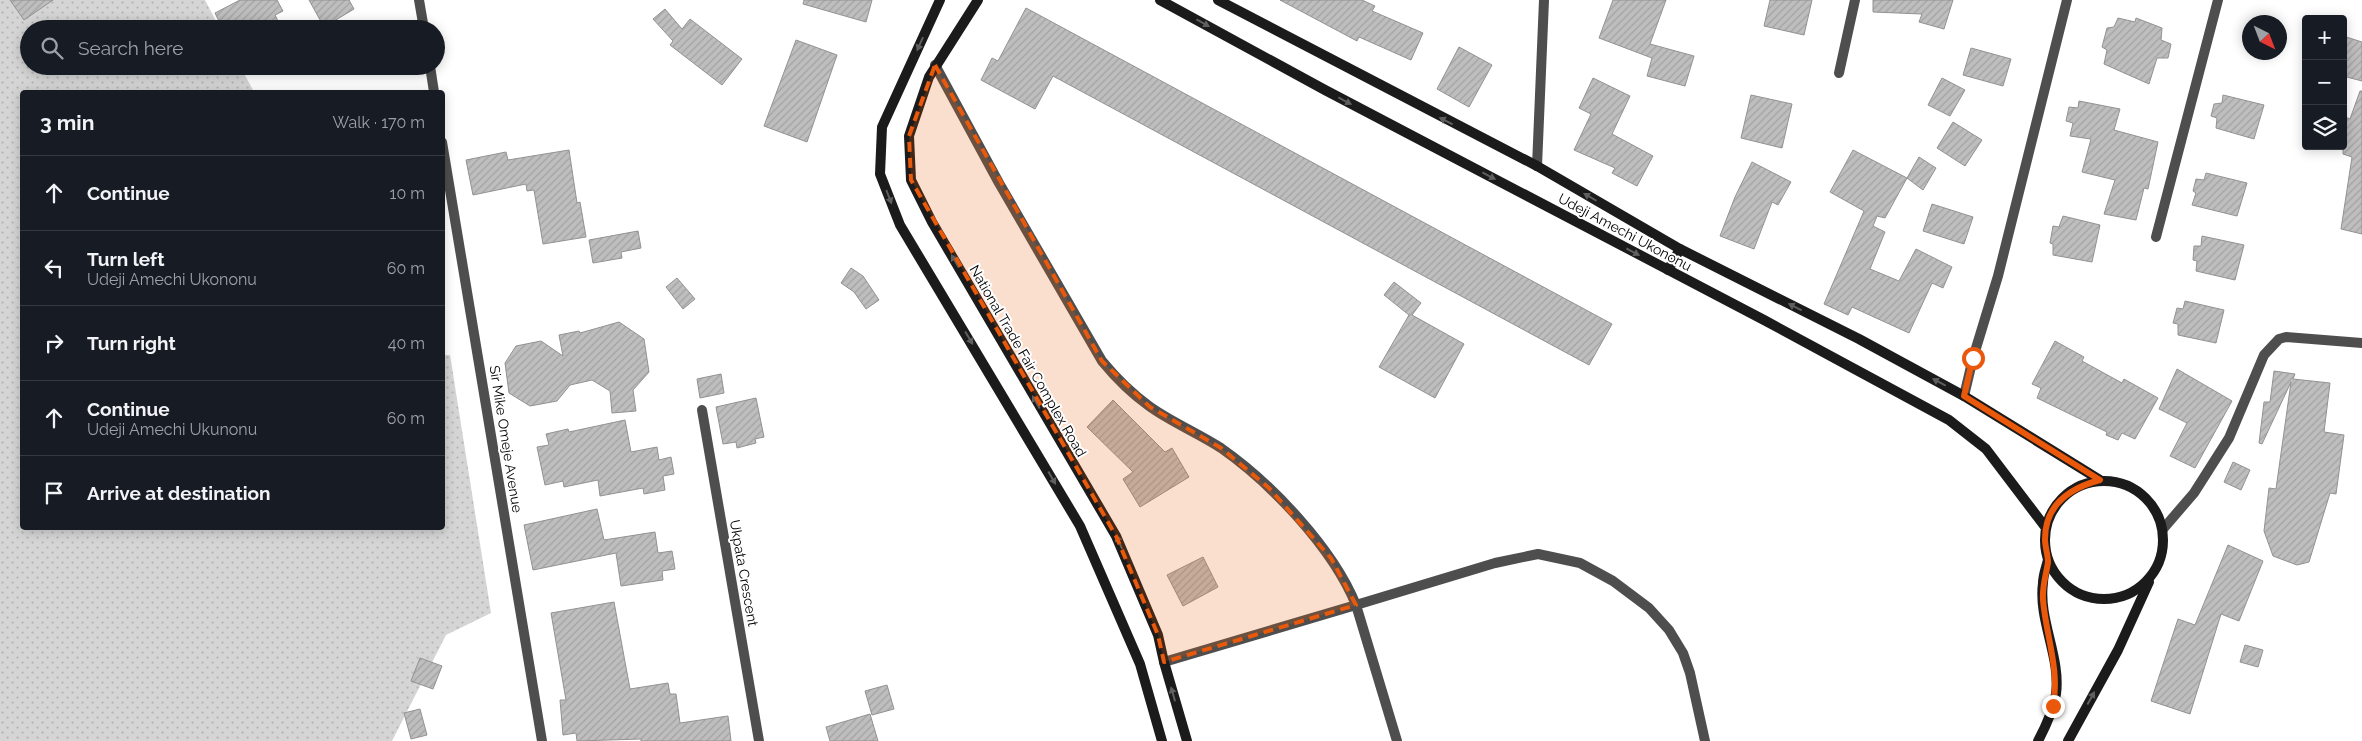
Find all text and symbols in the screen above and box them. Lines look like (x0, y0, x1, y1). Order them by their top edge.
north arrow (2242, 15, 2287, 60)
map controls (2302, 15, 2347, 150)
button: + (2302, 15, 2347, 60)
one-way arrow (1196, 19, 1209, 28)
search box (20, 20, 445, 75)
icon: search (38, 34, 66, 62)
text: Search here (78, 37, 184, 59)
one-way arrow (916, 37, 924, 51)
button: − (2302, 60, 2347, 105)
one-way arrow (1338, 97, 1353, 105)
button: layers (2302, 105, 2347, 150)
text: 3 min (40, 110, 94, 135)
text: Walk · 170 m (333, 113, 425, 132)
one-way arrow (1439, 117, 1454, 125)
one-way arrow (1482, 172, 1497, 180)
icon: ahead (40, 179, 68, 207)
text: Continue (87, 182, 170, 204)
text: 10 m (390, 184, 425, 203)
one-way arrow (885, 190, 893, 205)
street label: Udeji Amechi Ukononu (1556, 190, 1694, 274)
one-way arrow (1583, 192, 1596, 201)
text: Turn left (87, 248, 164, 270)
one-way arrow (1626, 248, 1640, 256)
icon: left (40, 254, 68, 282)
one-way arrow (950, 255, 959, 268)
text: 60 m (387, 259, 425, 278)
street label: National Trade Fair Complex Road (966, 262, 1090, 460)
text: Udeji Amechi Ukononu (87, 270, 257, 289)
one-way arrow (1788, 303, 1802, 311)
icon: right (40, 329, 68, 357)
text: Turn right (87, 332, 176, 354)
one-way arrow (964, 332, 973, 345)
text: 40 m (388, 334, 425, 353)
route start (1962, 347, 1985, 370)
street label: Sir Mike Omeje Avenue (486, 364, 526, 514)
one-way arrow (1931, 378, 1946, 386)
one-way arrow (1032, 394, 1040, 409)
text: Continue (87, 398, 170, 420)
icon: ahead (40, 404, 68, 432)
text: 60 m (387, 409, 425, 428)
text: Udeji Amechi Ukunonu (87, 420, 257, 439)
one-way arrow (1048, 470, 1056, 485)
icon: arrive (40, 479, 68, 507)
text: Arrive at destination (87, 482, 271, 504)
street label: Ukpata Crescent (727, 518, 761, 628)
one-way arrow (1114, 535, 1122, 549)
one-way arrow (1169, 687, 1177, 702)
one-way arrow (2087, 692, 2096, 705)
route end (2042, 695, 2065, 718)

